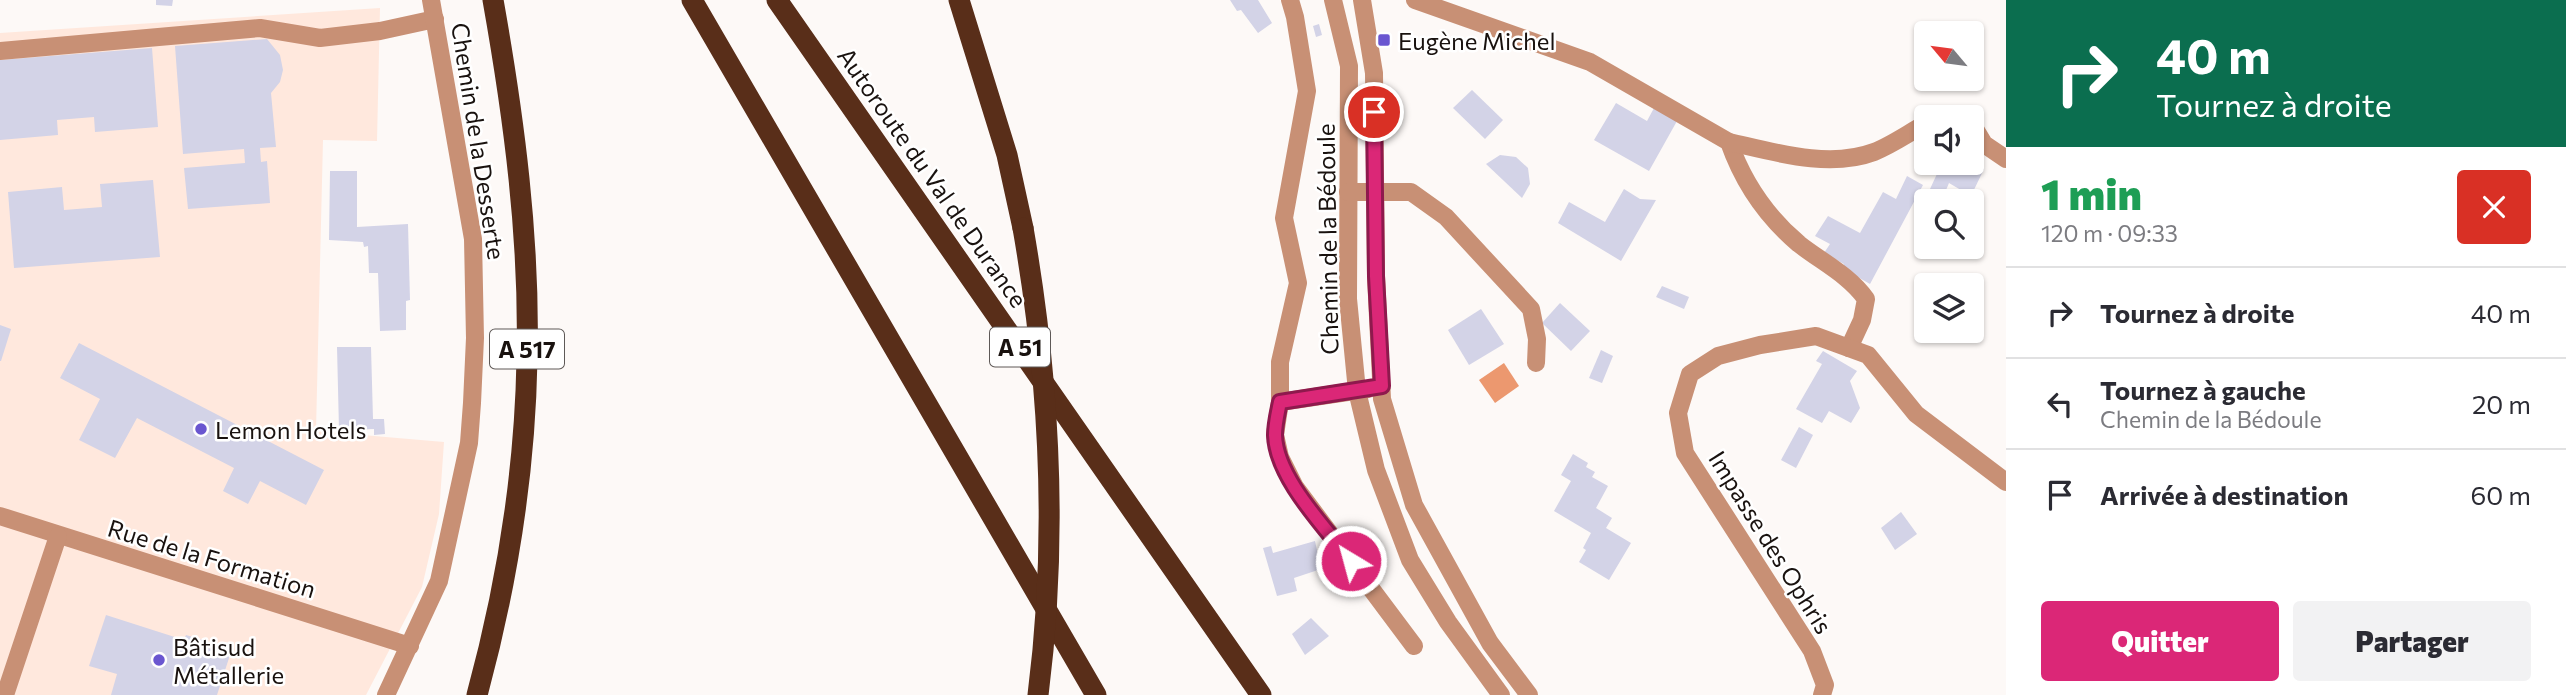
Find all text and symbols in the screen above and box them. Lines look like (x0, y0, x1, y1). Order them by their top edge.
street label: Chemin de la Desserte (446, 21, 512, 261)
north arrow (1914, 21, 1984, 91)
map controls (1914, 21, 1984, 343)
text: 40 m (2156, 24, 2271, 84)
place label: Eugène Michel (1398, 26, 1556, 55)
icon: right (2041, 28, 2132, 119)
marker: Eugène Michel (1376, 32, 1392, 48)
street label: Autoroute du Val de Durance (832, 42, 1034, 312)
pin (1344, 82, 1404, 142)
text: Tournez à droite (2156, 84, 2392, 124)
icon: arrive (1355, 93, 1393, 131)
button: sound (1914, 105, 1984, 175)
street label: Chemin de la Bédoule (1310, 123, 1344, 355)
text: 1 min (2041, 167, 2142, 219)
button: close (2457, 170, 2531, 244)
button: search (1914, 189, 1984, 259)
text: 120 m · 09:33 (2041, 219, 2178, 247)
button: layers (1914, 273, 1984, 343)
icon: right (2041, 294, 2079, 332)
text: Tournez à droite (2100, 297, 2295, 328)
text: 40 m (2471, 297, 2531, 328)
road number: A 51 (990, 328, 1050, 366)
road number: A 517 (490, 330, 564, 368)
text: Tournez à gauche (2100, 374, 2306, 405)
icon: left (2041, 385, 2079, 423)
text: 20 m (2472, 388, 2531, 419)
text: Chemin de la Bédoule (2100, 405, 2322, 433)
place label: Lemon Hotels (215, 415, 367, 444)
marker: Lemon Hotels (193, 421, 209, 437)
street label: Impasse des Ophris (1703, 445, 1839, 639)
icon: arrive (2041, 476, 2079, 514)
text: Arrivée à destination (2100, 479, 2348, 510)
text: 60 m (2471, 479, 2531, 510)
street label: Rue de la Formation (105, 513, 319, 603)
position arrow (1314, 524, 1388, 598)
button: Quitter (2041, 601, 2279, 681)
button: Partager (2293, 601, 2531, 681)
place label: Bâtisud Métallerie (173, 632, 284, 689)
marker: Bâtisud Métallerie (151, 652, 167, 668)

